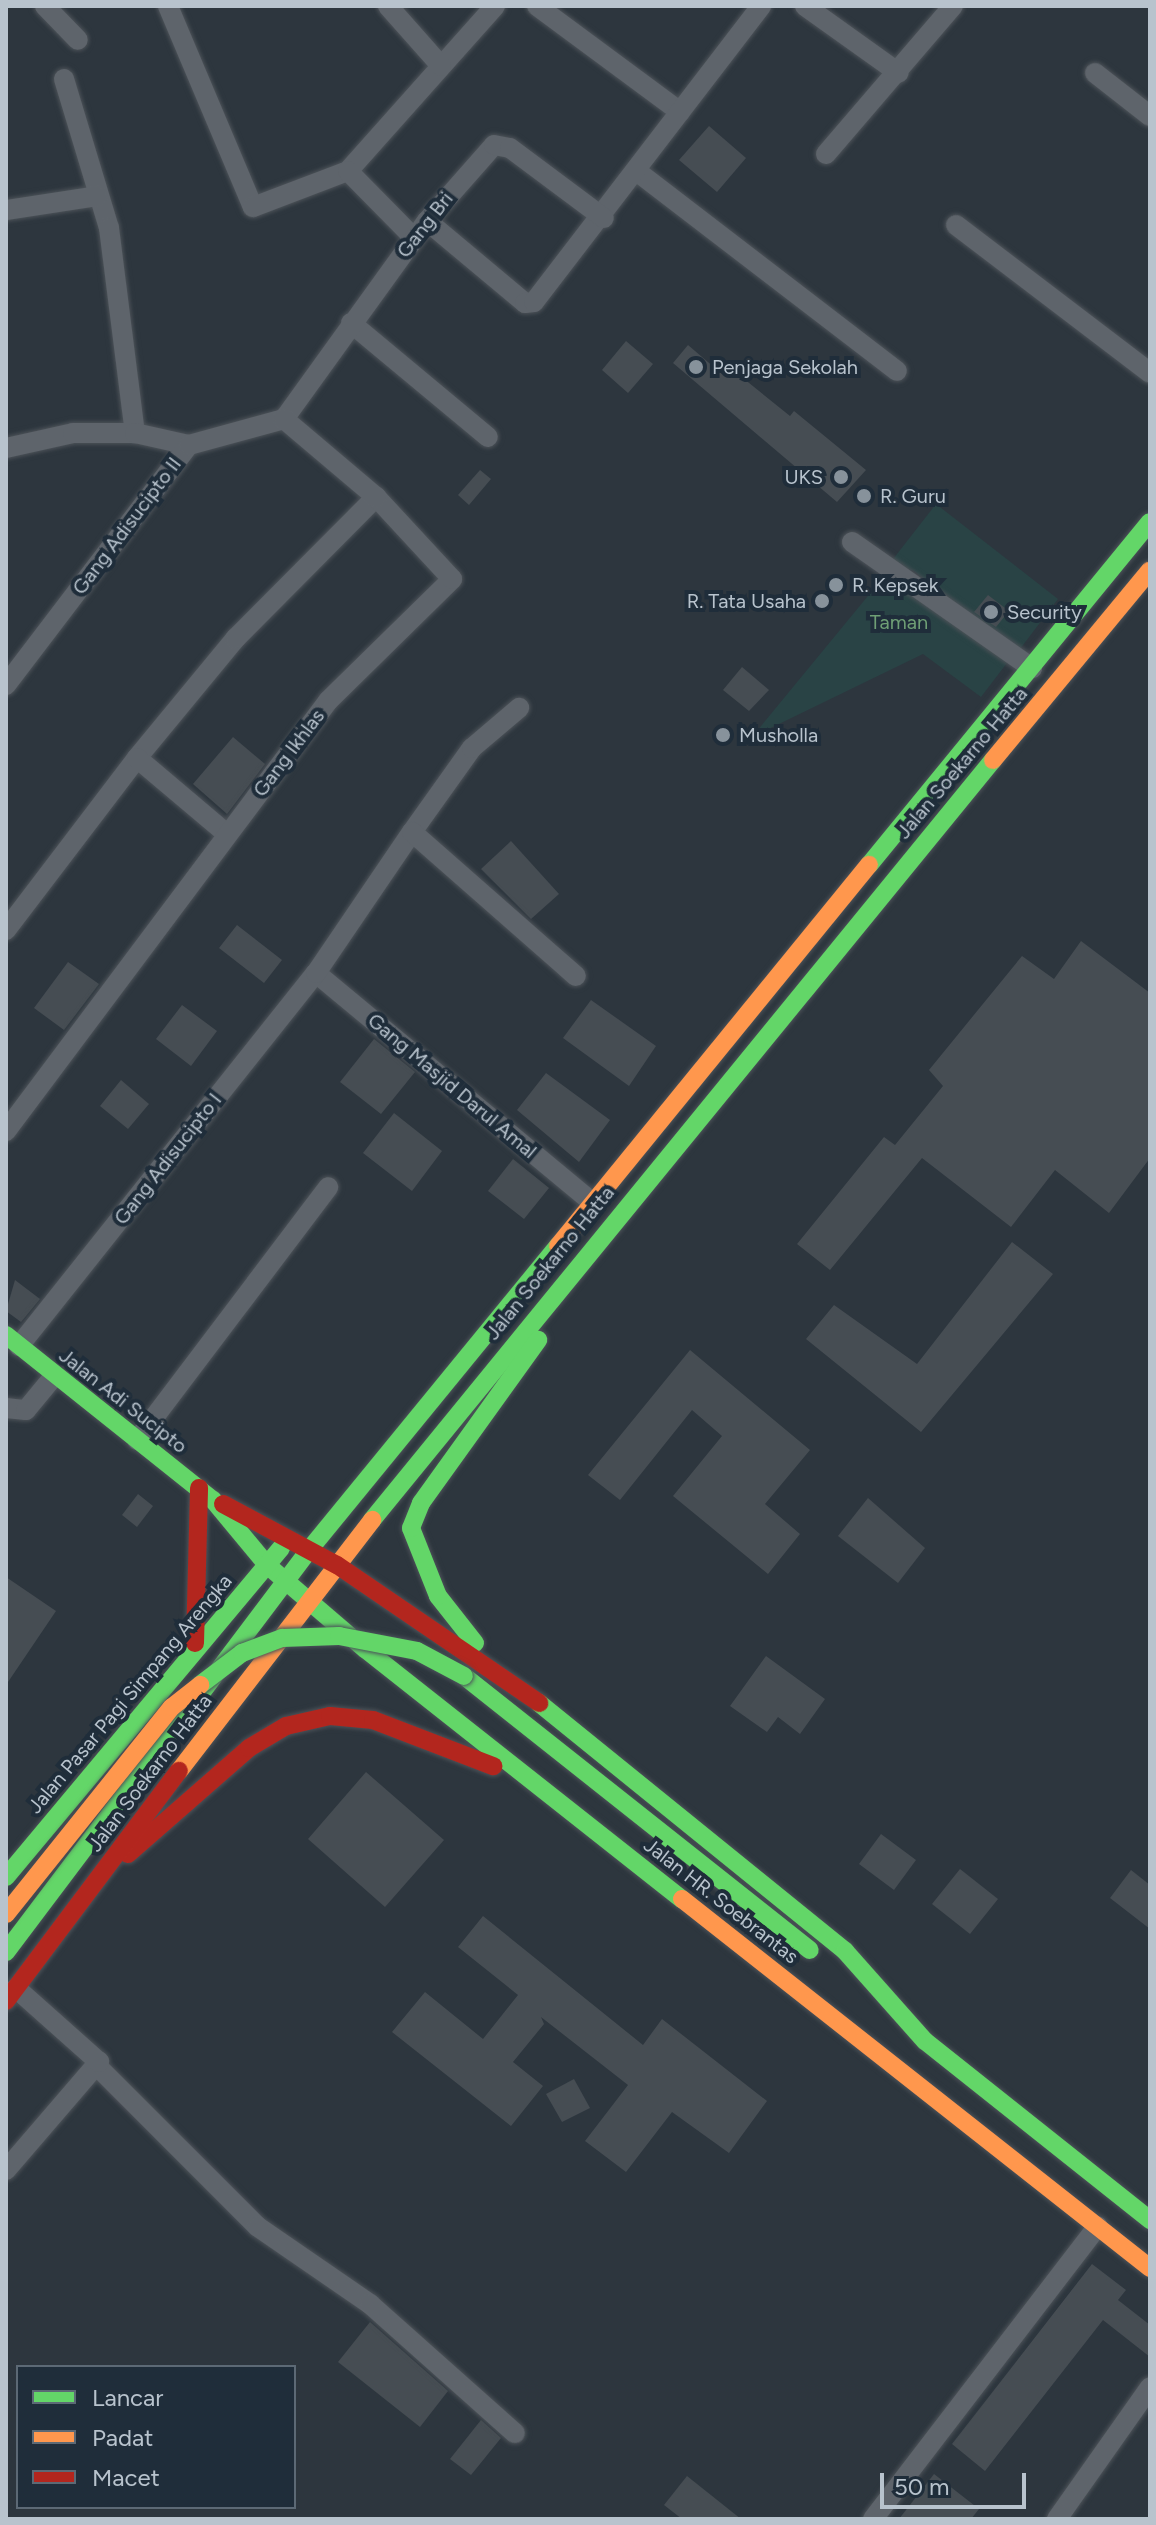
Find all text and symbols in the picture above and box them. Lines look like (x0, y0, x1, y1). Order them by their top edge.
street label: Gang Bri (392, 187, 458, 263)
place label: Penjaga Sekolah (712, 355, 858, 379)
marker: Penjaga Sekolah (687, 358, 705, 376)
street label: Gang Adisucipto II (68, 453, 186, 599)
place label: UKS (784, 465, 823, 489)
marker: UKS (830, 466, 852, 488)
place label: R. Guru (880, 484, 946, 508)
marker: R. Guru (855, 487, 873, 505)
place label: R. Kepsek (852, 573, 938, 597)
marker: R. Kepsek (827, 576, 845, 594)
place label: R. Tata Usaha (687, 589, 806, 613)
marker: R. Tata Usaha (813, 592, 831, 610)
place label: Security (1007, 600, 1082, 624)
marker: Security (982, 603, 1000, 621)
park label: Taman (870, 610, 928, 634)
street label: Jalan Soekarno Hatta (892, 682, 1032, 844)
street label: Gang Ikhlas (248, 704, 330, 802)
place label: Musholla (739, 723, 818, 747)
marker: Musholla (714, 726, 732, 744)
street label: Gang Masjid Darul Amal (363, 1008, 541, 1164)
street label: Gang Adisucipto I (109, 1088, 227, 1230)
street label: Jalan Soekarno Hatta (481, 1181, 619, 1345)
street label: Jalan Adi Sucipto (54, 1344, 192, 1458)
street label: Jalan Pasar Pagi Simpang Arengka (23, 1570, 237, 1818)
street label: Jalan Soekarno Hatta (83, 1690, 217, 1856)
street label: Jalan HR. Soebrantas (639, 1833, 803, 1969)
legend (16, 2365, 296, 2509)
text: Lancar (92, 2383, 163, 2412)
text: Padat (92, 2423, 153, 2452)
scale bar (884, 2457, 1030, 2507)
text: Macet (92, 2463, 160, 2492)
text: 50 m (894, 2472, 950, 2501)

